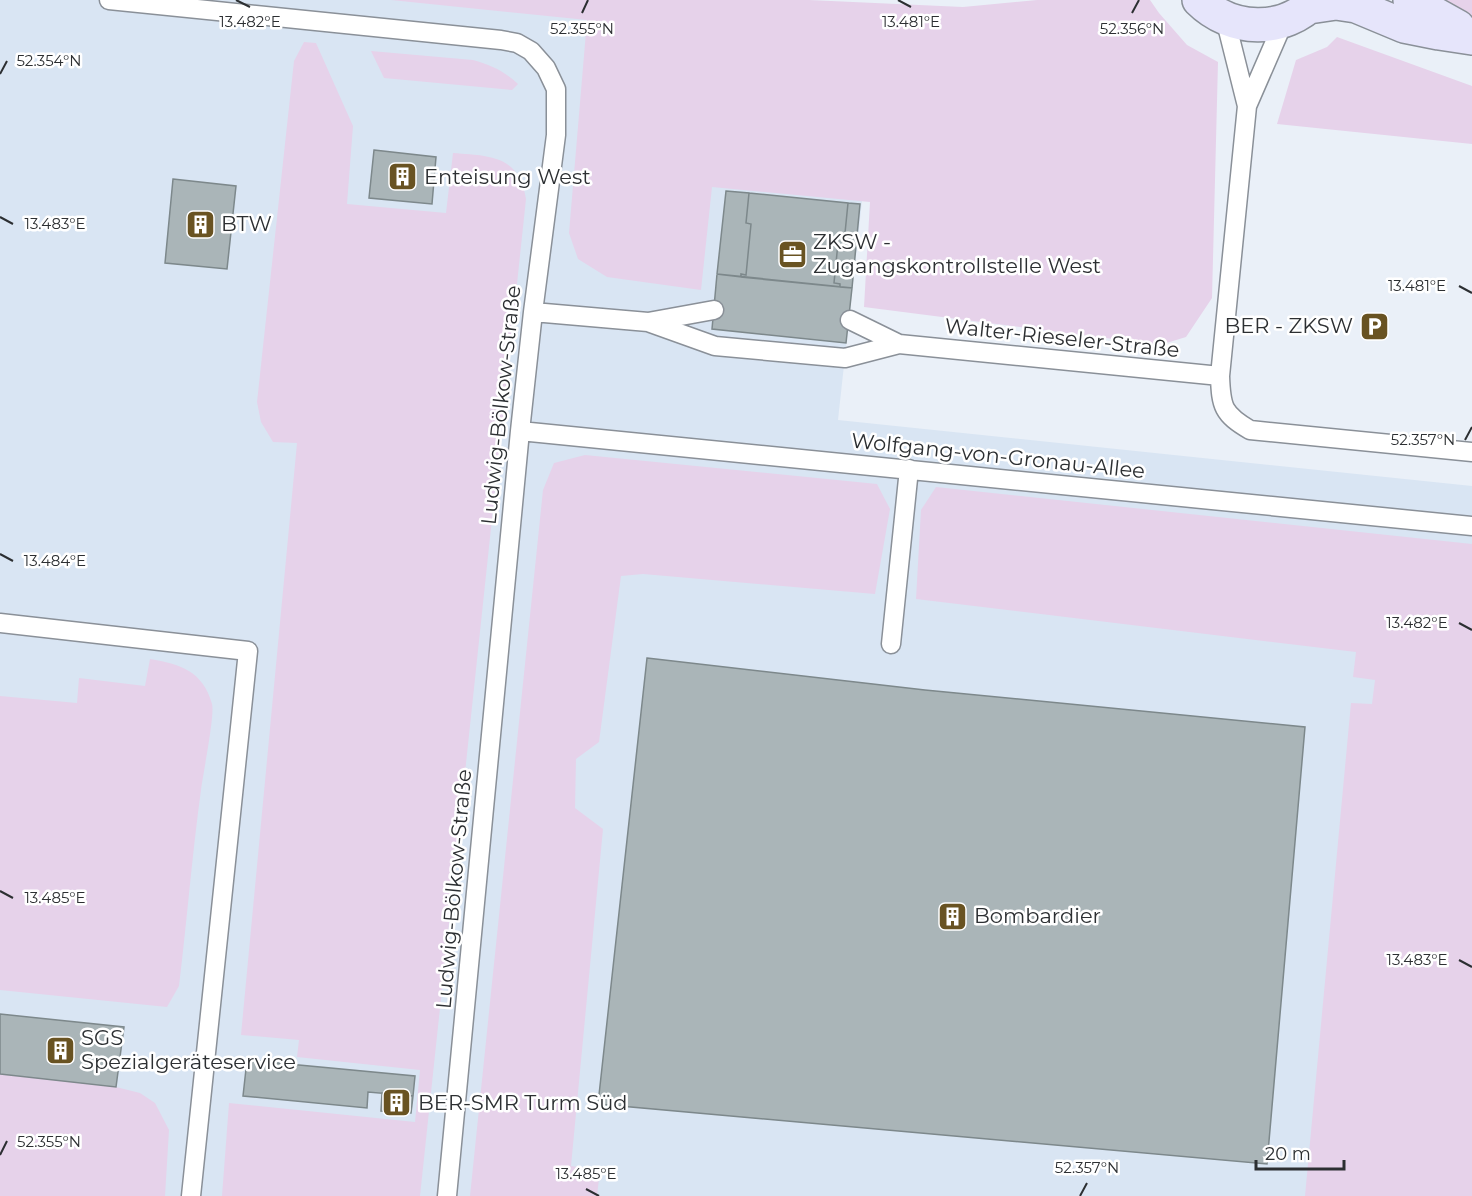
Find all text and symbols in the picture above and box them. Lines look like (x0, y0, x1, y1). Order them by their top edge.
text: 13.482°E (219, 12, 281, 31)
text: 13.481°E (882, 12, 940, 31)
text: 52.355°N (550, 19, 614, 38)
text: 52.356°N (1100, 19, 1164, 38)
text: 52.354°N (16, 51, 82, 70)
building icon: Enteisung West (387, 161, 419, 193)
place label: Enteisung West (424, 164, 591, 189)
building icon: BTW (184, 208, 216, 240)
place label: BTW (221, 211, 272, 236)
text: 13.483°E (24, 214, 86, 233)
place label: ZKSW - Zugangskontrollstelle West (813, 229, 1101, 278)
office icon: ZKSW - Zugangskontrollstelle West (776, 238, 808, 270)
text: 13.481°E (1388, 276, 1446, 295)
street label: Ludwig-Bölkow-Straße (475, 284, 526, 526)
parking icon: BER - ZKSW (1358, 310, 1390, 342)
street label: Walter-Rieseler-Straße (943, 313, 1181, 362)
place label: BER - ZKSW (1224, 313, 1353, 338)
street label: Wolfgang-von-Gronau-Allee (850, 428, 1146, 483)
text: 52.357°N (1391, 430, 1455, 449)
text: 13.484°E (24, 551, 86, 570)
text: 13.482°E (1386, 613, 1448, 632)
street label: Ludwig-Bölkow-Straße (431, 768, 476, 1010)
text: 13.485°E (24, 888, 86, 907)
building icon: Bombardier (937, 900, 969, 932)
place label: Bombardier (974, 903, 1101, 928)
text: 13.483°E (1386, 950, 1448, 969)
place label: SGS Spezialgeräteservice (81, 1025, 296, 1074)
building icon: SGS Spezialgeräteservice (44, 1034, 76, 1066)
building icon: BER-SMR Turm Süd (381, 1087, 413, 1119)
place label: BER-SMR Turm Süd (418, 1090, 628, 1115)
text: 52.355°N (17, 1132, 81, 1151)
scale bar (1256, 1133, 1344, 1171)
text: 20 m (1265, 1143, 1311, 1165)
text: 52.357°N (1055, 1158, 1119, 1177)
text: 13.485°E (555, 1164, 617, 1183)

